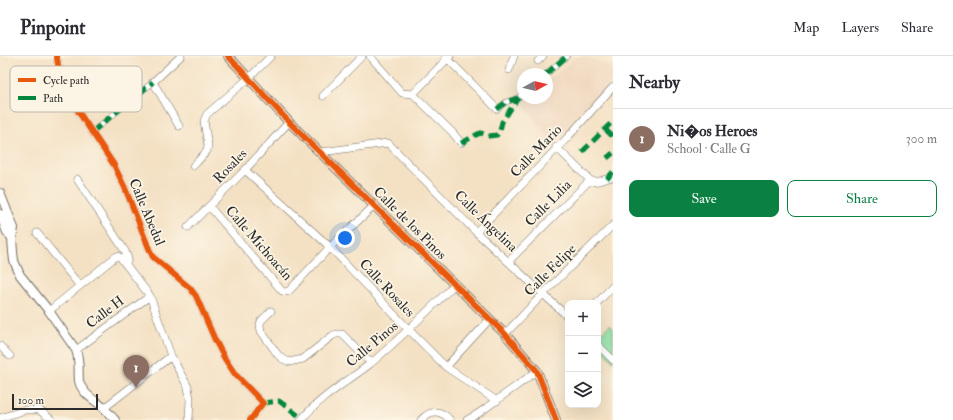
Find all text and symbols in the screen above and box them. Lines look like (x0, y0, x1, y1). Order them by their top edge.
text: Pinpoint (20, 16, 85, 40)
text: Map (793, 19, 819, 36)
text: Layers (841, 19, 879, 36)
text: Share (901, 19, 933, 36)
legend (10, 66, 142, 112)
north arrow (517, 68, 553, 104)
text: Nearby (629, 72, 680, 93)
text: Cycle path (43, 74, 89, 88)
text: Path (43, 92, 63, 105)
street label: Calle Mario (507, 121, 565, 181)
text: Ni�os Heroes (667, 122, 757, 141)
text: 1 (640, 131, 644, 147)
text: 300 m (906, 131, 937, 147)
text: School · Calle G (667, 141, 751, 157)
street label: Rosales (210, 145, 251, 187)
street label: Calle Abedul (125, 176, 169, 248)
street label: Calle Lilia (521, 176, 575, 230)
button: Save (629, 180, 779, 217)
button: Share (787, 180, 937, 217)
street label: Calle de los Pinos (370, 183, 450, 263)
street label: Calle Ángelina (451, 187, 521, 255)
street label: Calle Michoacán (222, 202, 296, 284)
your location (335, 228, 355, 248)
street label: Calle Felipe (521, 240, 580, 300)
street label: Calle Rosales (356, 255, 418, 321)
street label: Calle H (83, 292, 127, 332)
map controls (565, 300, 601, 408)
button: + (565, 300, 601, 336)
street label: Calle Pinos (343, 317, 402, 371)
button: − (565, 336, 601, 372)
pin: 1 (123, 355, 149, 388)
button: layers (565, 372, 601, 408)
scale bar (12, 392, 98, 411)
text: 100 m (18, 394, 44, 407)

